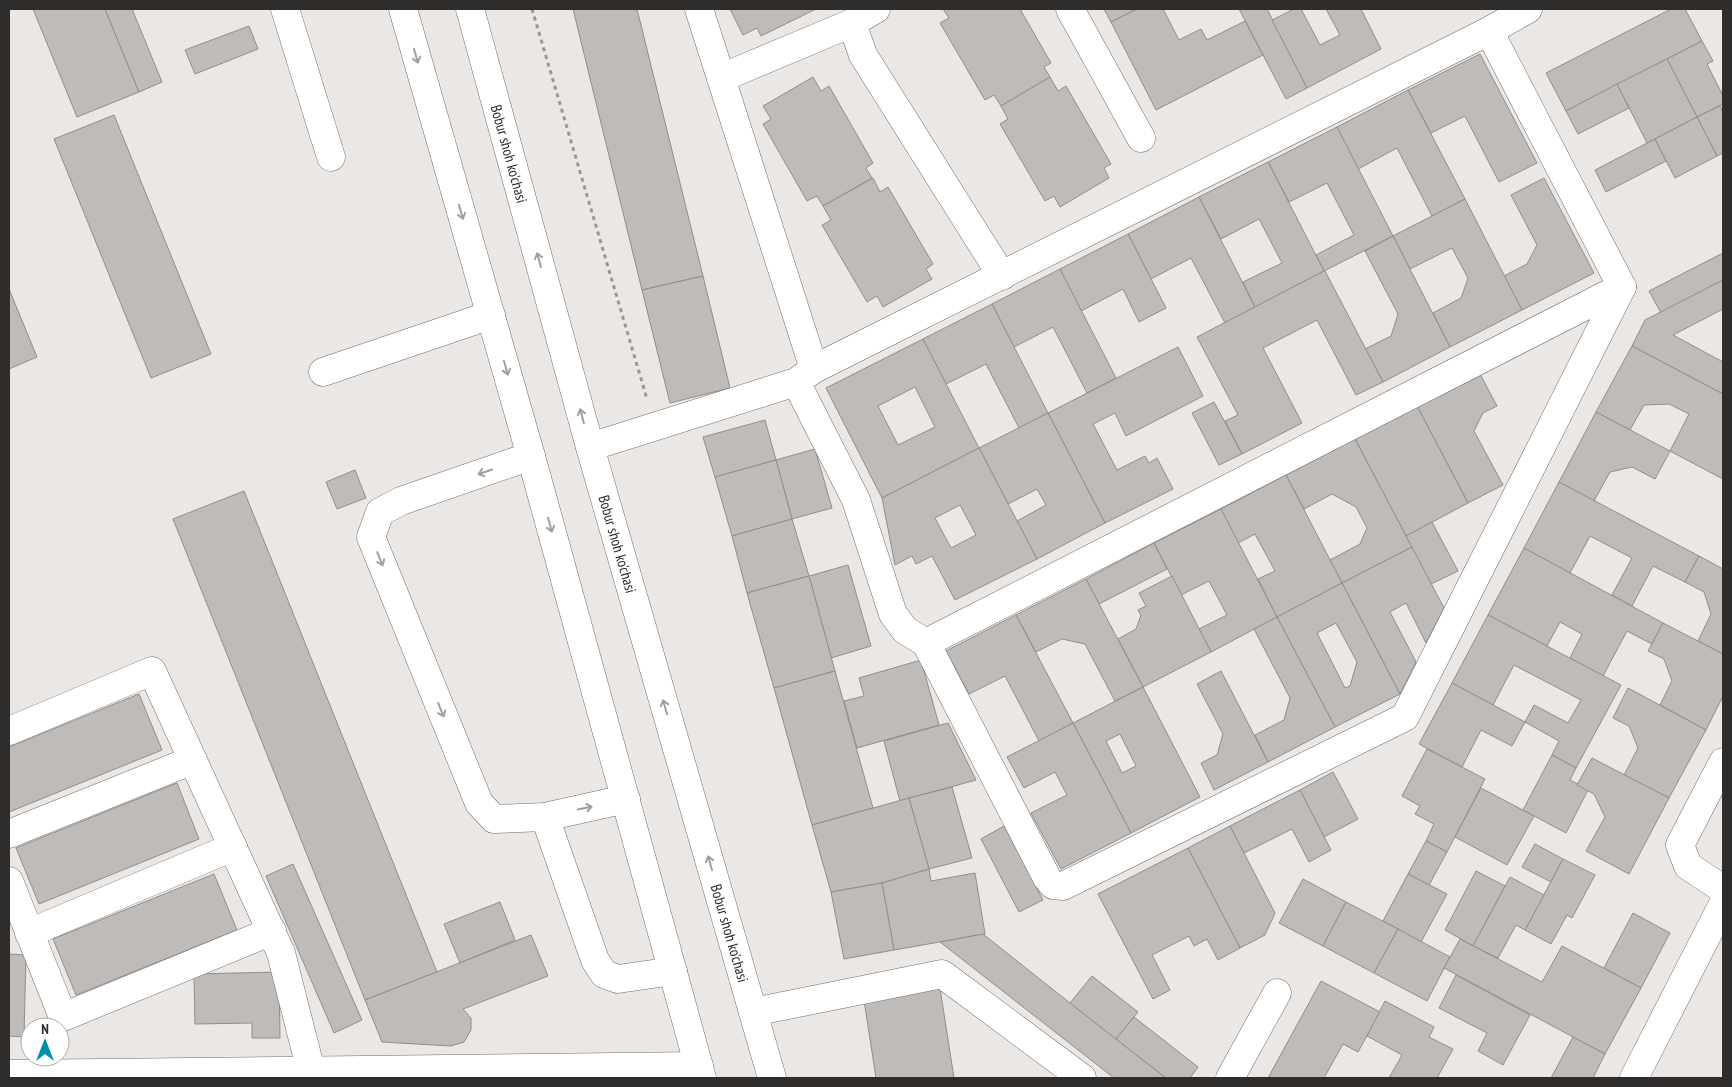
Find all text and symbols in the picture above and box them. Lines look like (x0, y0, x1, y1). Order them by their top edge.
one-way arrow (412, 47, 422, 63)
street label: Bobur shoh ko'chasi (487, 102, 532, 205)
one-way arrow (457, 203, 467, 219)
one-way arrow (533, 252, 543, 268)
one-way arrow (501, 360, 511, 376)
one-way arrow (576, 409, 586, 425)
one-way arrow (477, 468, 493, 477)
street label: Bobur shoh ko'chasi (595, 493, 641, 595)
one-way arrow (545, 516, 555, 532)
one-way arrow (375, 551, 385, 566)
one-way arrow (659, 700, 669, 716)
one-way arrow (436, 702, 446, 717)
one-way arrow (577, 803, 593, 812)
one-way arrow (704, 856, 714, 872)
street label: Bobur shoh ko'chasi (707, 882, 753, 984)
north arrow (20, 1017, 70, 1067)
text: N (41, 1020, 49, 1038)

